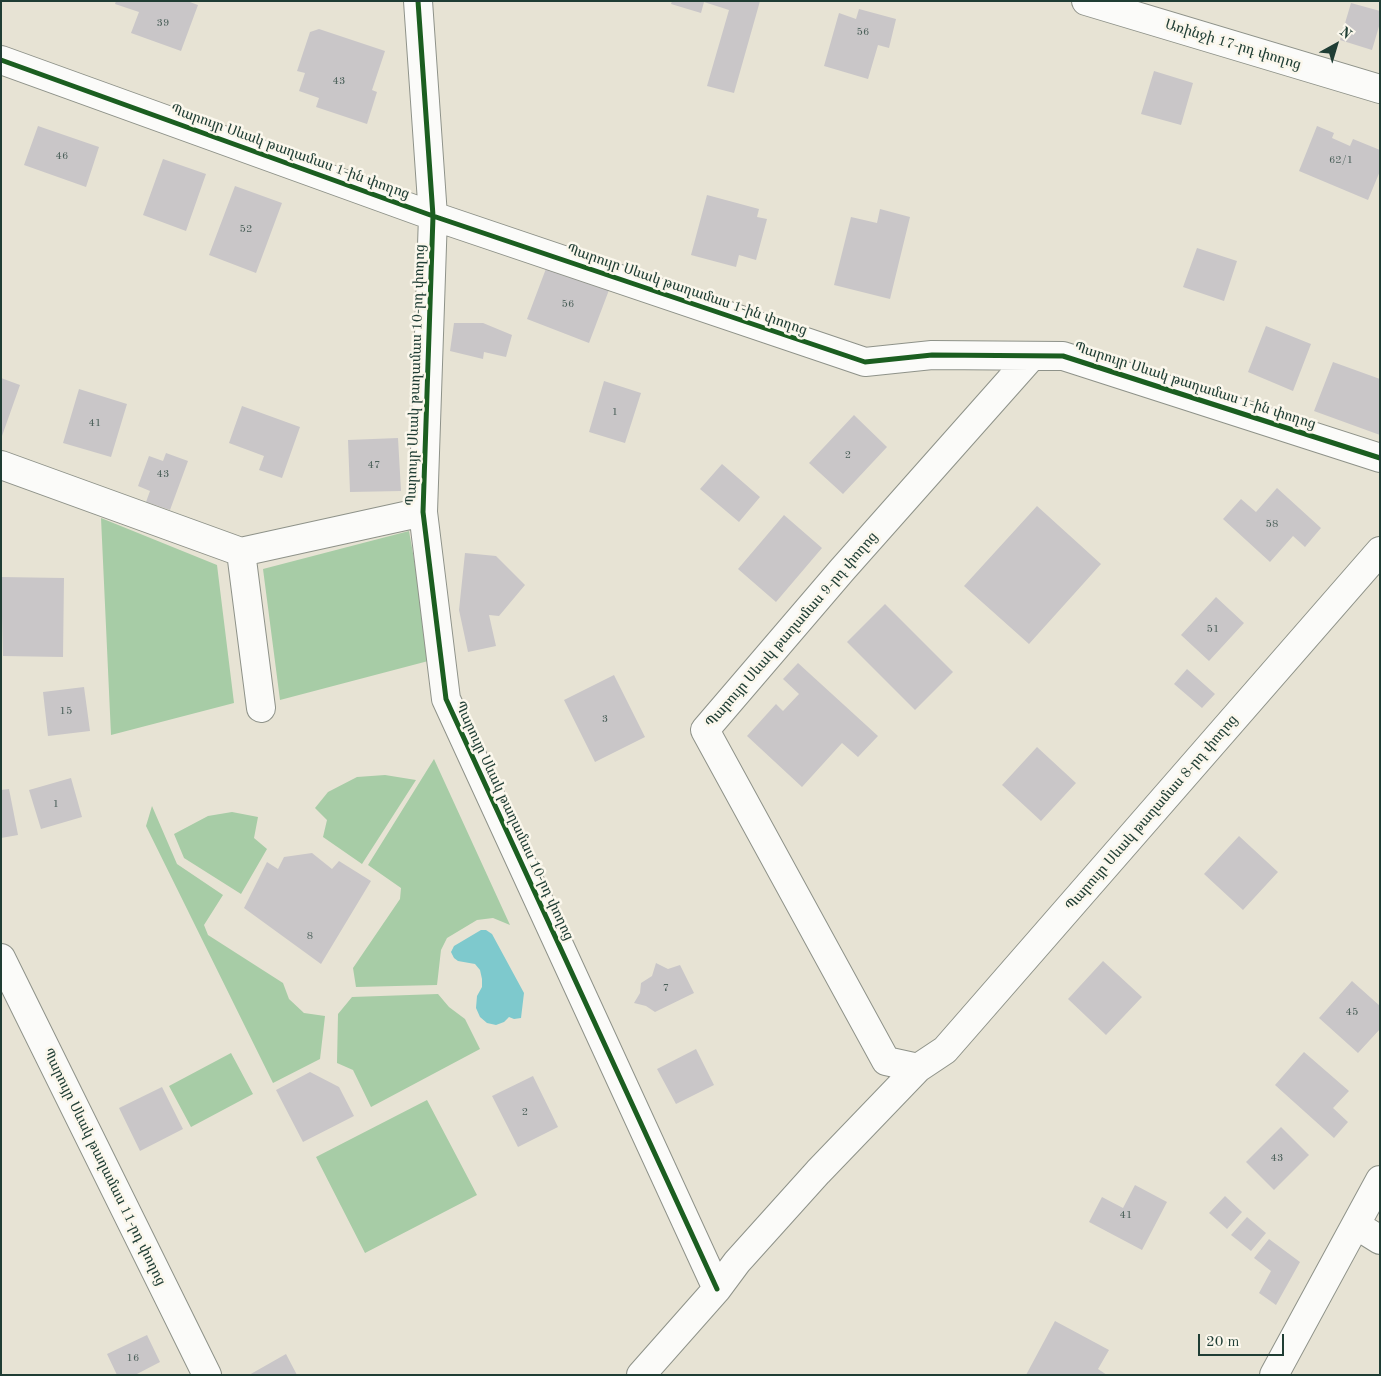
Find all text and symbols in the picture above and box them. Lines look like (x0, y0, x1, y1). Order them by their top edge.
house number: 39 (157, 16, 169, 30)
street label: Առինջի 17-րդ փողոց (1163, 16, 1303, 74)
north arrow (1311, 20, 1361, 70)
house number: 56 (857, 25, 869, 39)
text: N (1337, 25, 1354, 42)
house number: 43 (333, 74, 345, 88)
street label: Պարույր Սևակ թաղամաս 1-ին փողոց (168, 101, 412, 203)
house number: 46 (56, 149, 68, 163)
house number: 62/1 (1329, 153, 1353, 167)
house number: 52 (240, 222, 252, 236)
street label: Պարույր Սևակ թաղամաս 1-ին փողոց (565, 241, 809, 339)
street label: Պարույր Սևակ թաղամաս 10-րդ փողոց (403, 244, 429, 506)
house number: 56 (562, 297, 574, 311)
street label: Պարույր Սևակ թաղամաս 1-ին փողոց (1072, 339, 1318, 433)
house number: 1 (612, 405, 618, 419)
house number: 41 (89, 416, 101, 430)
house number: 2 (845, 448, 851, 462)
house number: 47 (368, 458, 380, 472)
house number: 43 (157, 467, 169, 481)
house number: 58 (1266, 517, 1278, 531)
street label: Պարույր Սևակ թաղամաս 9-րդ փողոց (702, 529, 882, 731)
house number: 51 (1207, 622, 1219, 636)
street label: Պարույր Սևակ թաղամաս 10-րդ փողոց (451, 699, 577, 943)
house number: 15 (60, 704, 72, 718)
house number: 3 (602, 712, 608, 726)
street label: Պարույր Սևակ թաղամաս 8-րդ փողոց (1062, 712, 1242, 914)
house number: 1 (53, 797, 59, 811)
house number: 8 (307, 929, 313, 943)
house number: 7 (663, 981, 669, 995)
house number: 45 (1346, 1005, 1358, 1019)
street label: Պարույր Սևակ թաղամաս 11-րդ փողոց (39, 1046, 169, 1288)
house number: 2 (522, 1105, 528, 1119)
house number: 43 (1271, 1151, 1283, 1165)
house number: 41 (1120, 1208, 1132, 1222)
scale bar (1201, 1324, 1287, 1356)
text: 20 m (1206, 1335, 1240, 1350)
house number: 16 (127, 1351, 139, 1365)

